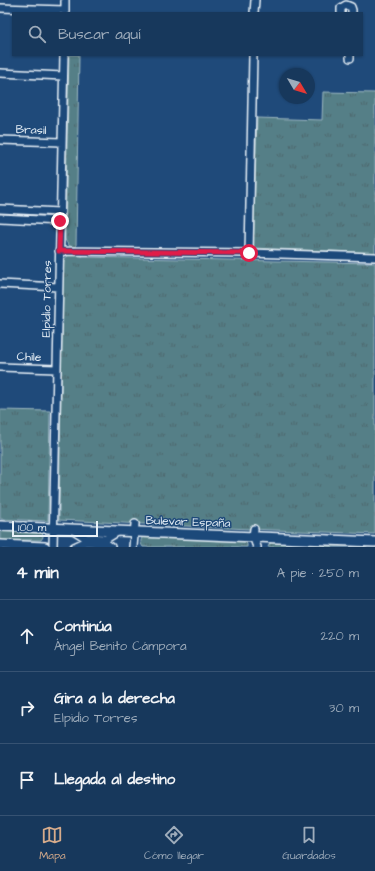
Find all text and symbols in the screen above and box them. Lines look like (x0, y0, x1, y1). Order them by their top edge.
search box (12, 12, 363, 56)
icon: search (26, 23, 48, 45)
text: Buscar aquí (58, 24, 140, 45)
north arrow (279, 68, 315, 104)
street label: Brasil (15, 121, 47, 139)
route end (51, 212, 69, 230)
route start (240, 244, 258, 262)
street label: Elpidio Torres (38, 260, 56, 338)
street label: Chile (16, 348, 42, 366)
street label: Bulevar España (145, 512, 231, 532)
scale bar (12, 519, 98, 538)
text: 100 m (18, 520, 46, 535)
text: 4 min (16, 561, 59, 585)
text: A pie · 250 m (277, 564, 359, 582)
text: Continúa (54, 616, 112, 637)
icon: ahead (16, 625, 38, 647)
text: 220 m (321, 627, 359, 645)
text: Ángel Benito Cámpora (54, 637, 187, 655)
text: Gira a la derecha (54, 688, 175, 709)
icon: right (16, 697, 38, 719)
text: 30 m (329, 699, 359, 717)
text: Elpidio Torres (54, 709, 137, 727)
icon: arrive (16, 769, 38, 791)
text: Llegada al destino (54, 769, 175, 790)
tab: Mapa (39, 824, 66, 863)
tab: Cómo llegar (144, 824, 204, 863)
tab: Guardados (282, 824, 336, 863)

